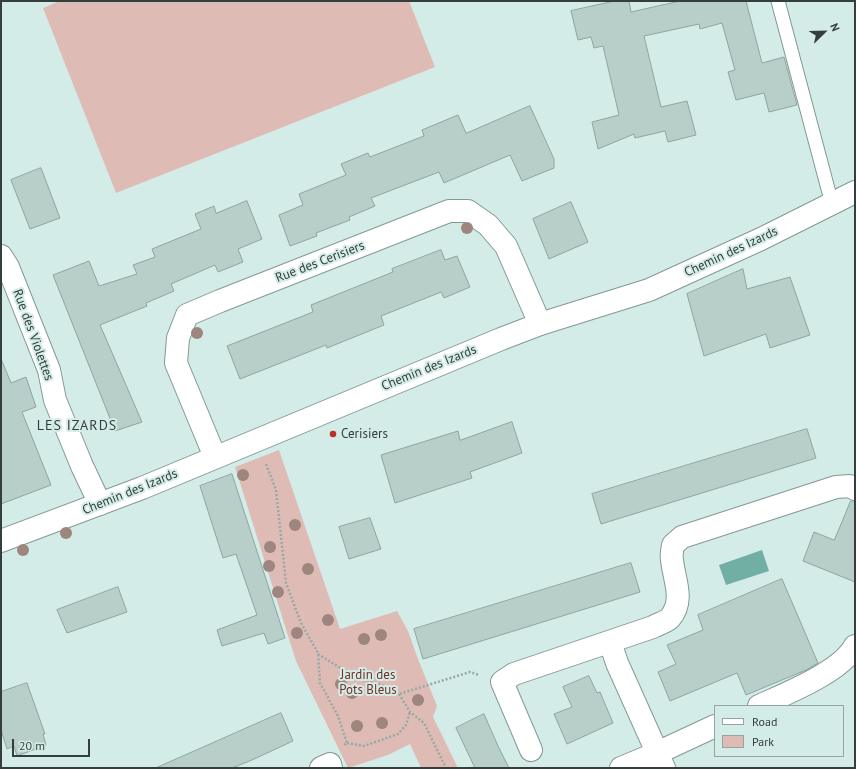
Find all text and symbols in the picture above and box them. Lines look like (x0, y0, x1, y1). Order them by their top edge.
north arrow (804, 12, 844, 52)
text: N (827, 21, 843, 33)
street label: Chemin des Izards (682, 224, 780, 280)
street label: Rue des Cerisiers (273, 238, 367, 286)
street label: Rue des Violettes (9, 287, 57, 383)
street label: Chemin des Izards (379, 342, 479, 394)
district label: LES IZARDS (37, 418, 117, 434)
place label: Cerisiers (341, 426, 388, 442)
marker: Cerisiers (328, 429, 338, 439)
street label: Chemin des Izards (80, 466, 180, 518)
park label: Jardin des Pots Bleus (339, 667, 397, 698)
legend (714, 705, 844, 757)
text: Road (752, 714, 777, 729)
scale bar (14, 731, 92, 757)
text: Park (752, 734, 774, 749)
text: 20 m (19, 738, 45, 753)

